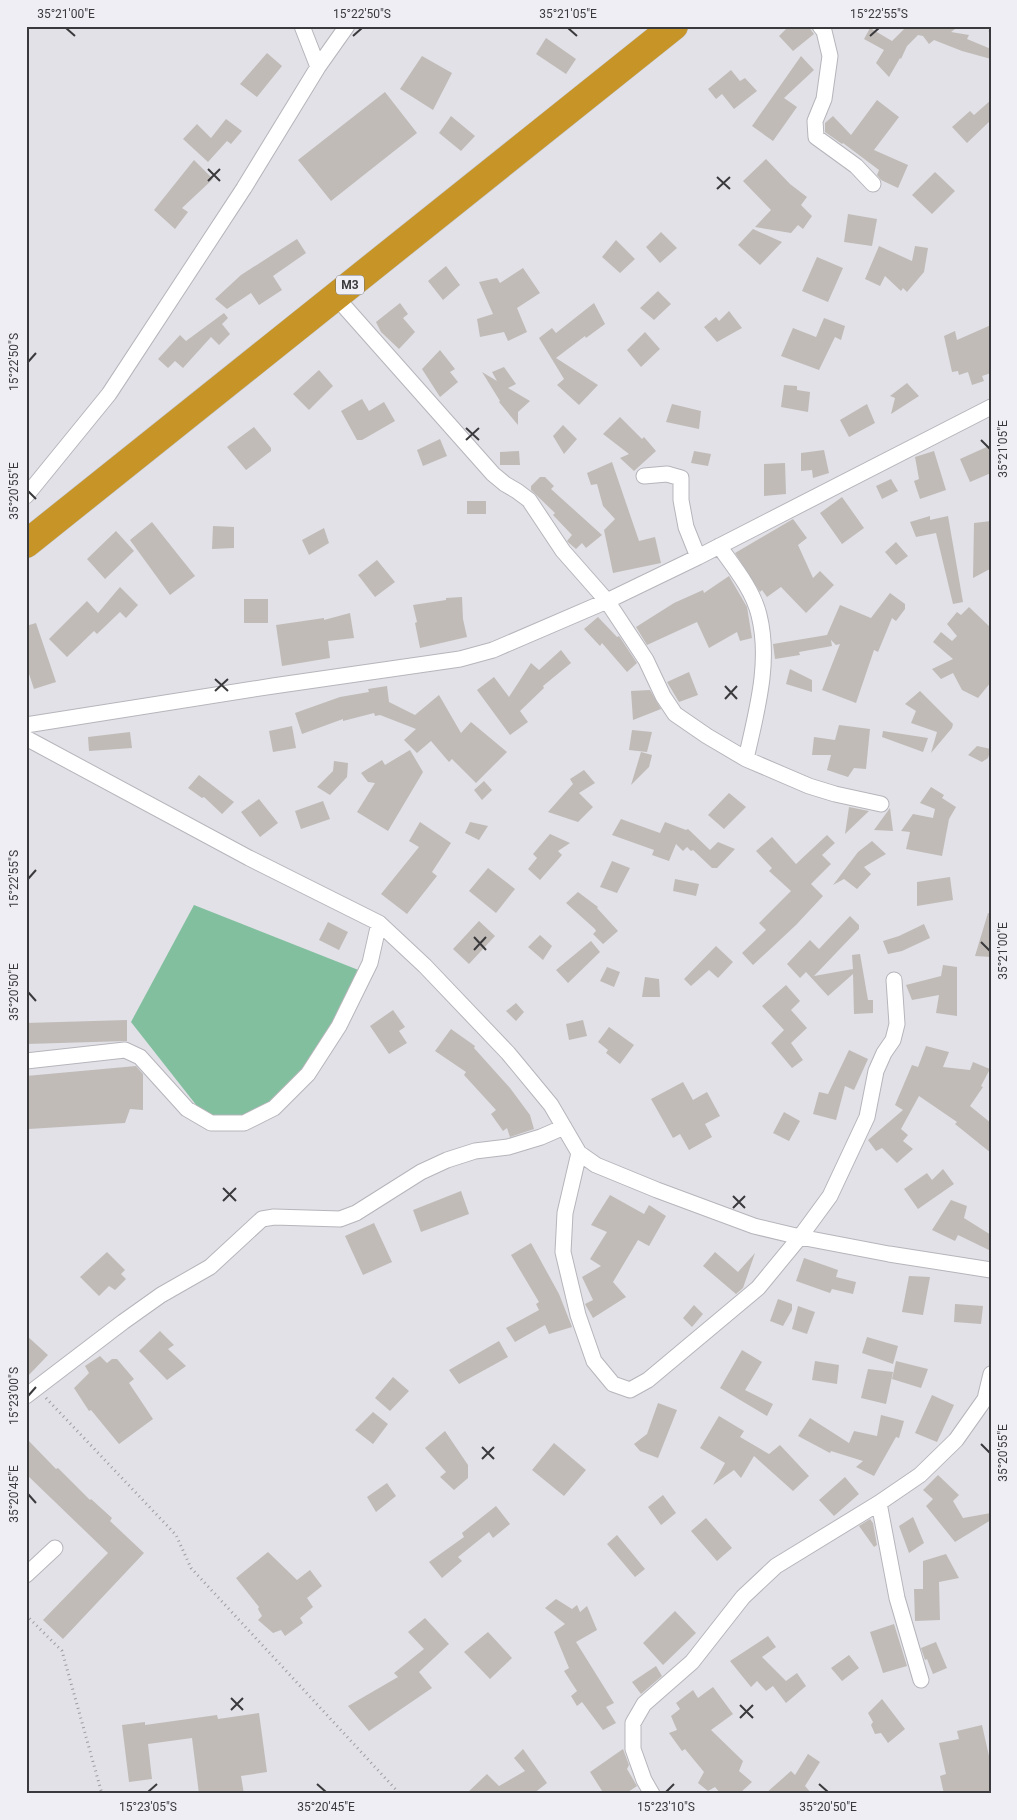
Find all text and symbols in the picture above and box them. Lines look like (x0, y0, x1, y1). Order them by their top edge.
text: 35°21'00"E (37, 7, 95, 21)
text: 15°22'50"S (333, 7, 391, 21)
text: 35°21'05"E (539, 7, 597, 21)
text: 15°22'55"S (850, 7, 908, 21)
road number: M3 (336, 276, 364, 294)
text: 15°22'50"S (7, 333, 21, 391)
text: 35°21'05"E (996, 420, 1010, 478)
text: 35°20'55"E (7, 462, 21, 520)
text: 15°22'55"S (7, 850, 21, 908)
text: 35°21'00"E (996, 922, 1010, 980)
text: 35°20'50"E (7, 963, 21, 1021)
text: 15°23'00"S (7, 1367, 21, 1425)
text: 35°20'55"E (996, 1424, 1010, 1482)
text: 35°20'45"E (7, 1465, 21, 1523)
text: 15°23'05"S (119, 1800, 177, 1814)
text: 35°20'45"E (297, 1800, 355, 1814)
text: 15°23'10"S (637, 1800, 695, 1814)
text: 35°20'50"E (799, 1800, 857, 1814)

